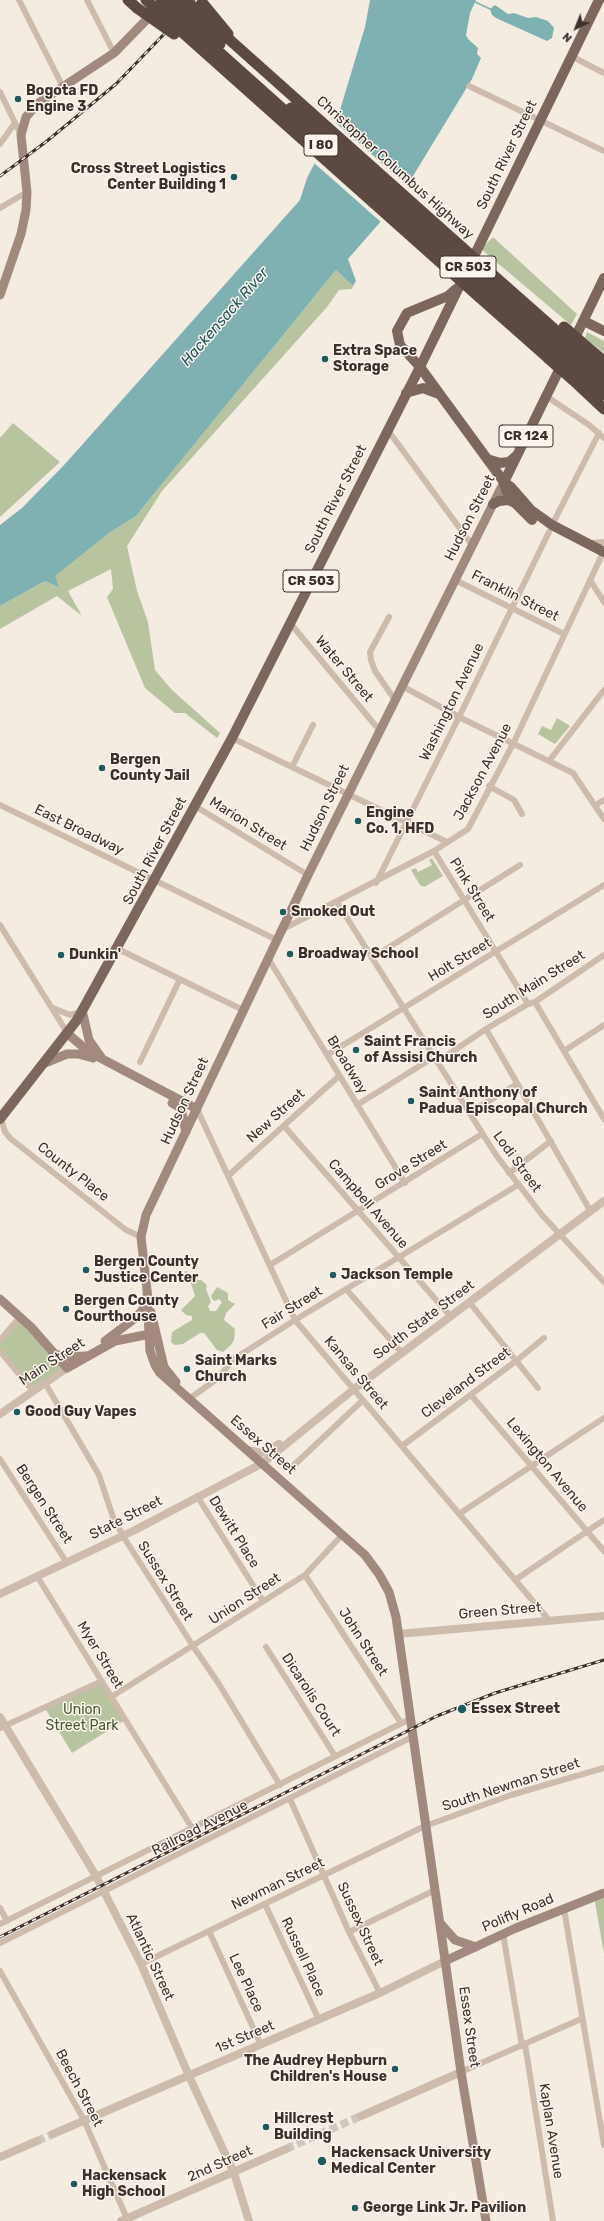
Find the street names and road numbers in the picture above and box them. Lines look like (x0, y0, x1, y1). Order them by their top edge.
street label: Christopher Columbus Highway (313, 93, 477, 243)
street label: South River Street (473, 98, 541, 212)
road number: I 80 (304, 134, 338, 156)
road number: CR 503 (440, 256, 496, 278)
road number: CR 124 (499, 425, 553, 447)
street label: South River Street (301, 442, 371, 556)
street label: Hudson Street (441, 472, 499, 564)
street label: Franklin Street (469, 567, 561, 625)
road number: CR 503 (283, 570, 339, 592)
street label: Water Street (311, 633, 377, 705)
street label: Washington Avenue (416, 640, 488, 764)
street label: Jackson Avenue (450, 721, 516, 823)
street label: Hudson Street (297, 762, 353, 854)
street label: South River Street (119, 794, 191, 908)
street label: Marion Street (206, 794, 290, 854)
street label: East Broadway (32, 801, 126, 859)
street label: Pink Street (446, 855, 498, 925)
street label: Holt Street (425, 935, 495, 985)
street label: South Main Street (480, 947, 588, 1023)
street label: Broadway (323, 1033, 371, 1097)
street label: Hudson Street (157, 1055, 213, 1147)
street label: New Street (243, 1085, 309, 1147)
street label: Lodi Street (489, 1128, 545, 1196)
street label: Grove Street (372, 1136, 450, 1194)
street label: County Place (34, 1139, 112, 1205)
street label: Campbell Avenue (325, 1156, 411, 1252)
street label: South State Street (370, 1277, 478, 1363)
street label: Fair Street (259, 1283, 325, 1333)
street label: Kansas Street (320, 1333, 392, 1413)
street label: Main Street (16, 1335, 88, 1389)
street label: Cleveland Street (418, 1344, 514, 1422)
street label: Essex Street (227, 1412, 299, 1478)
street label: Lexington Avenue (503, 1415, 591, 1515)
street label: Bergen Street (12, 1461, 76, 1547)
street label: State Street (87, 1493, 165, 1543)
street label: Dewitt Place (205, 1493, 263, 1571)
street label: Sussex Street (134, 1538, 196, 1624)
street label: Union Street (206, 1570, 284, 1628)
street label: Green Street (458, 1599, 542, 1623)
street label: John Street (335, 1605, 391, 1679)
street label: Myer Street (73, 1618, 127, 1692)
street label: Dicarolis Court (278, 1650, 344, 1740)
street label: South Newman Street (440, 1755, 582, 1815)
street label: Railroad Avenue (149, 1797, 251, 1859)
street label: Newman Street (229, 1854, 327, 1914)
street label: Sussex Street (333, 1879, 387, 1969)
street label: Polifly Road (480, 1890, 556, 1936)
street label: Atlantic Street (122, 1911, 178, 2003)
street label: Russell Place (277, 1915, 329, 1999)
street label: Lee Place (225, 1951, 267, 2015)
street label: Essex Street (455, 1985, 483, 2069)
street label: 1st Street (213, 2017, 277, 2057)
street label: Beech Street (52, 2046, 106, 2130)
street label: Kaplan Avenue (535, 2082, 567, 2180)
street label: 2nd Street (185, 2142, 255, 2186)

